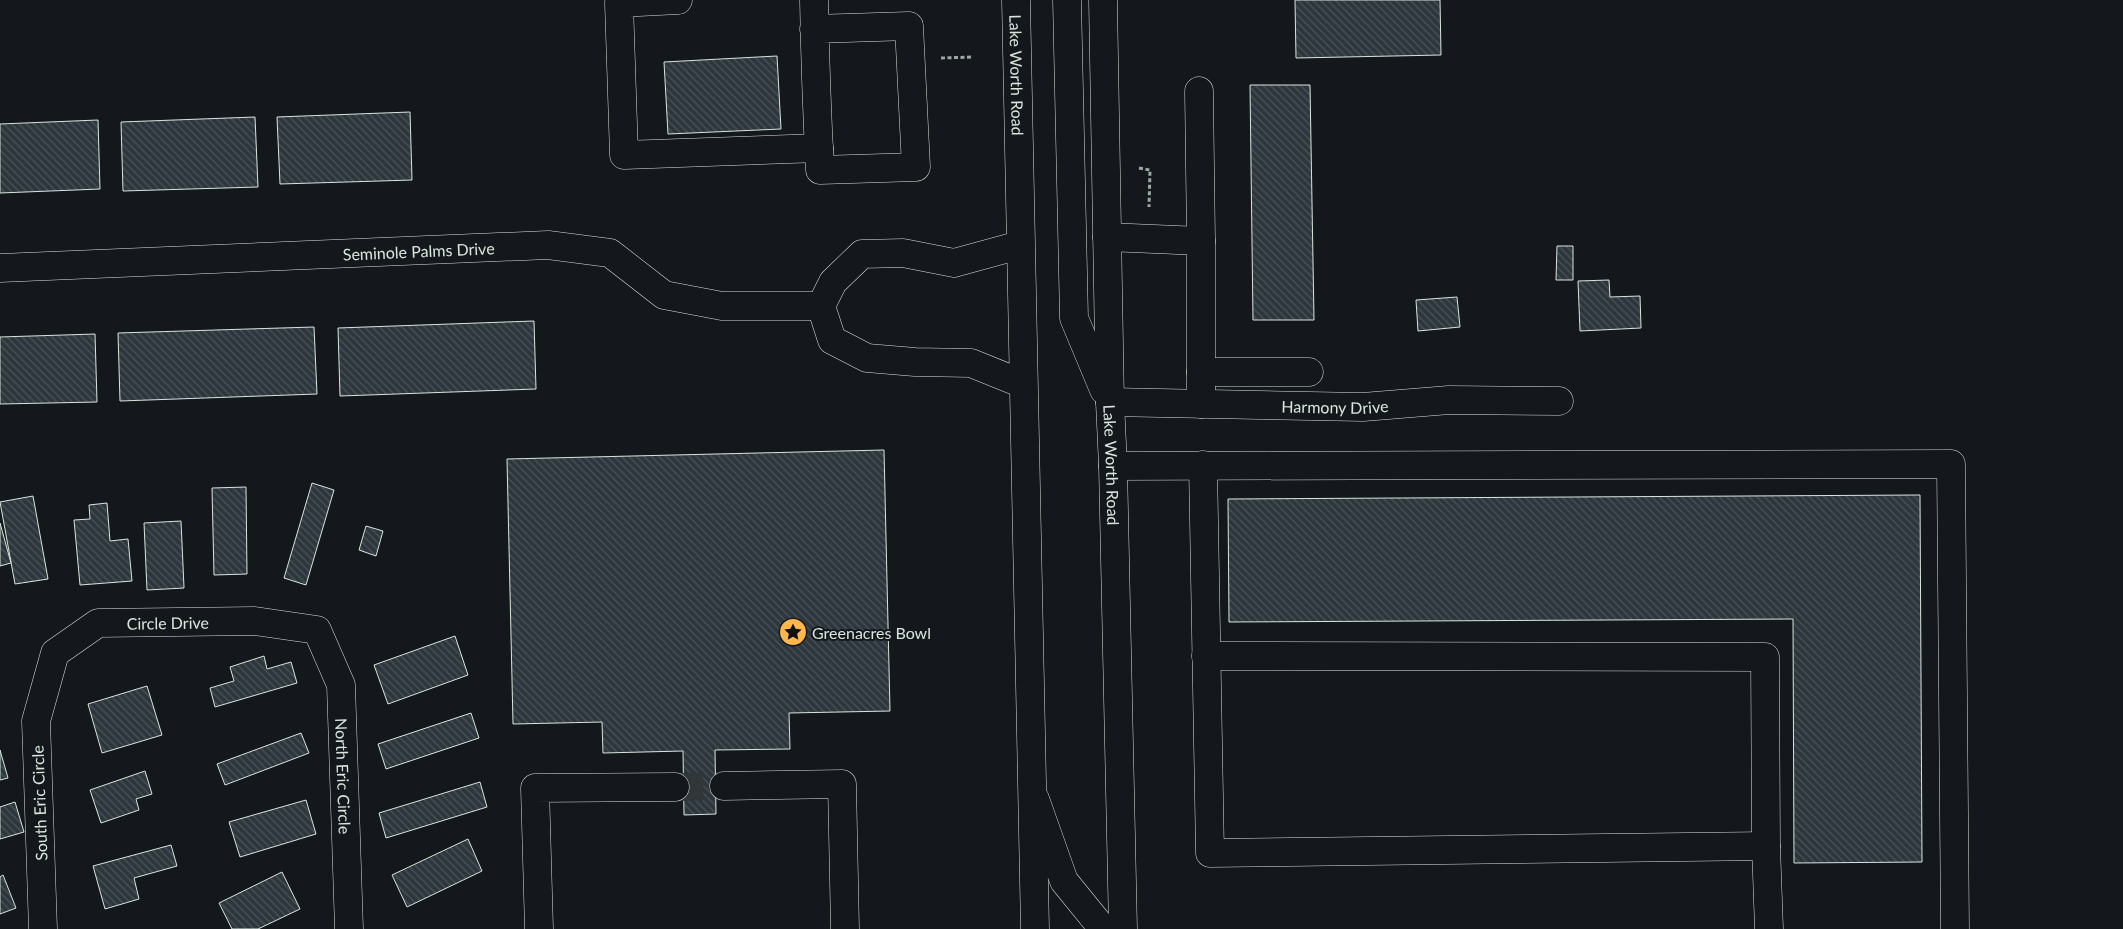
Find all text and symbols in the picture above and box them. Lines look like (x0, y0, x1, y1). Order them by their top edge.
street label: Lake Worth Road (1007, 14, 1028, 136)
street label: Seminole Palms Drive (342, 238, 495, 263)
street label: Harmony Drive (1281, 395, 1389, 417)
street label: Lake Worth Road (1101, 404, 1124, 526)
street label: Circle Drive (127, 612, 209, 632)
place icon: Greenacres Bowl (778, 617, 808, 647)
place label: Greenacres Bowl (812, 623, 931, 642)
street label: North Eric Circle (333, 718, 355, 834)
street label: South Eric Circle (27, 745, 51, 861)

